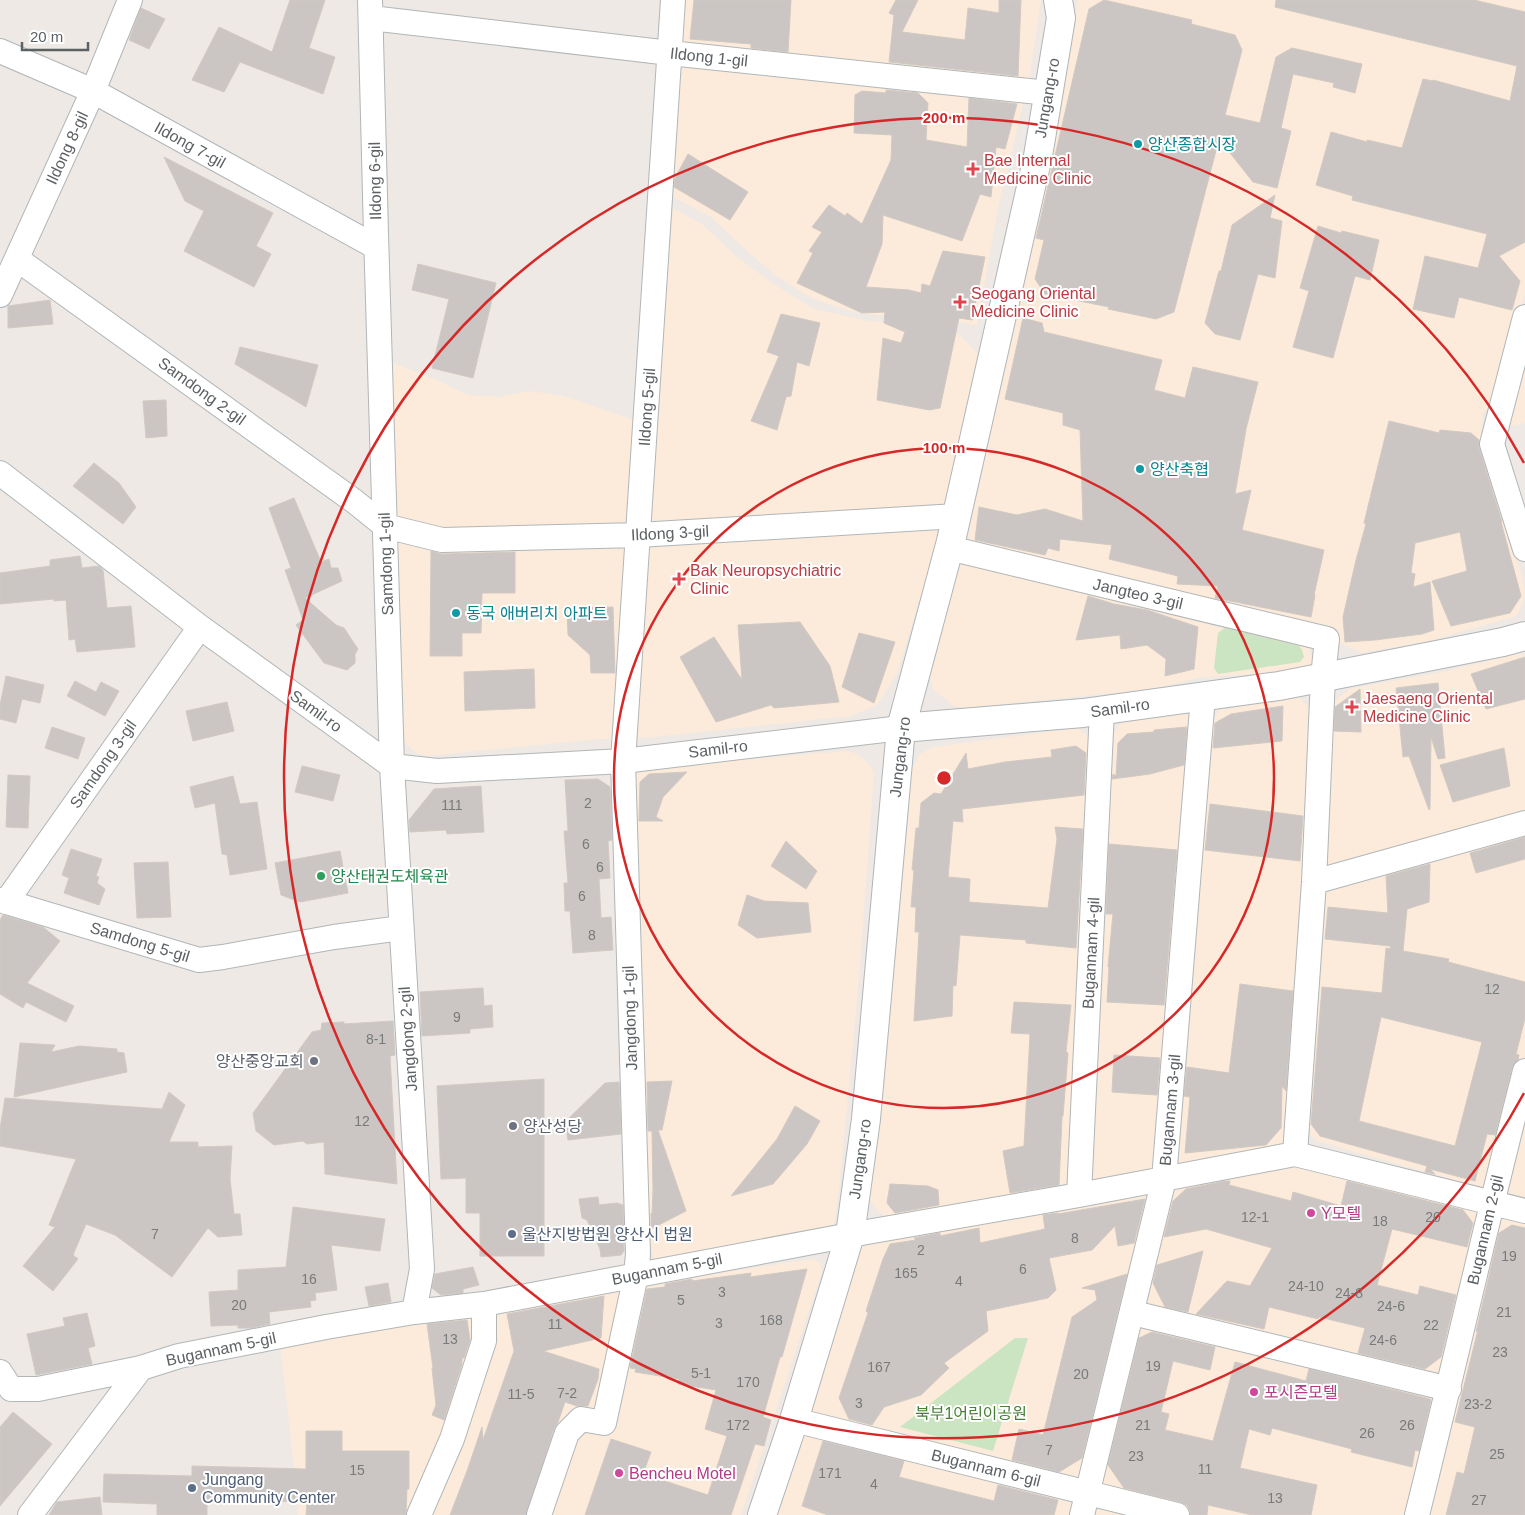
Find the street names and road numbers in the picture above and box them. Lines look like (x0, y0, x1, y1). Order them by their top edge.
street label: Ildong 1-gil (669, 44, 749, 70)
street label: Jungang-ro (1032, 57, 1062, 139)
street label: Ildong 8-gil (43, 109, 91, 187)
street label: Ildong 7-gil (152, 119, 228, 171)
street label: Ildong 6-gil (366, 142, 384, 220)
street label: Samdong 2-gil (155, 354, 249, 428)
street label: Ildong 5-gil (636, 367, 658, 447)
street label: Samdong 1-gil (376, 512, 396, 616)
street label: Ildong 3-gil (630, 522, 710, 544)
street label: Jangteo 3-gil (1091, 575, 1185, 613)
street label: Samil-ro (287, 687, 345, 735)
street label: Samil-ro (1089, 695, 1151, 721)
street label: Jungang-ro (887, 716, 913, 798)
street label: Samdong 3-gil (66, 717, 140, 811)
street label: Samil-ro (687, 737, 749, 761)
street label: Bugannam 4-gil (1080, 897, 1102, 1009)
street label: Samdong 5-gil (88, 919, 192, 965)
street label: Jangdong 1-gil (620, 965, 640, 1071)
street label: Jangdong 2-gil (396, 986, 420, 1092)
street label: Bugannam 3-gil (1157, 1053, 1183, 1167)
street label: Jungang-ro (846, 1118, 874, 1200)
street label: Bugannam 2-gil (1464, 1173, 1506, 1287)
street label: Bugannam 5-gil (610, 1250, 724, 1288)
street label: Bugannam 5-gil (164, 1329, 278, 1369)
street label: Bugannam 6-gil (930, 1446, 1042, 1490)

